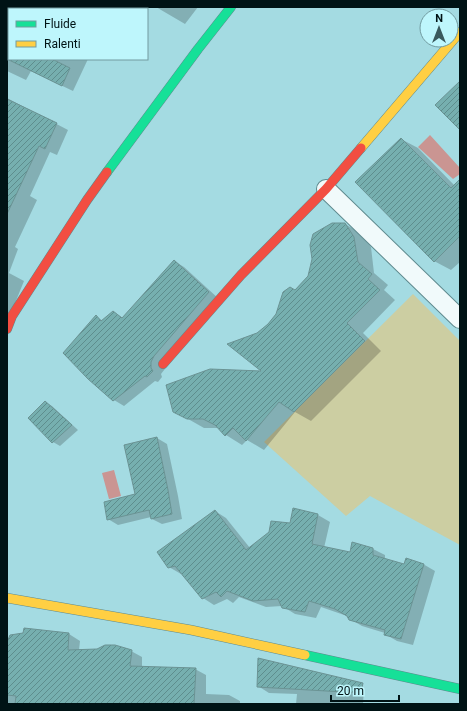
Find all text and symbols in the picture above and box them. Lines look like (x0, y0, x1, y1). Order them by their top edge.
legend (8, 8, 148, 60)
north arrow (419, 8, 459, 48)
text: N (435, 12, 443, 25)
text: Fluide (44, 17, 76, 31)
text: Ralenti (44, 37, 81, 51)
scale bar (331, 677, 399, 703)
text: 20 m (337, 684, 364, 698)

